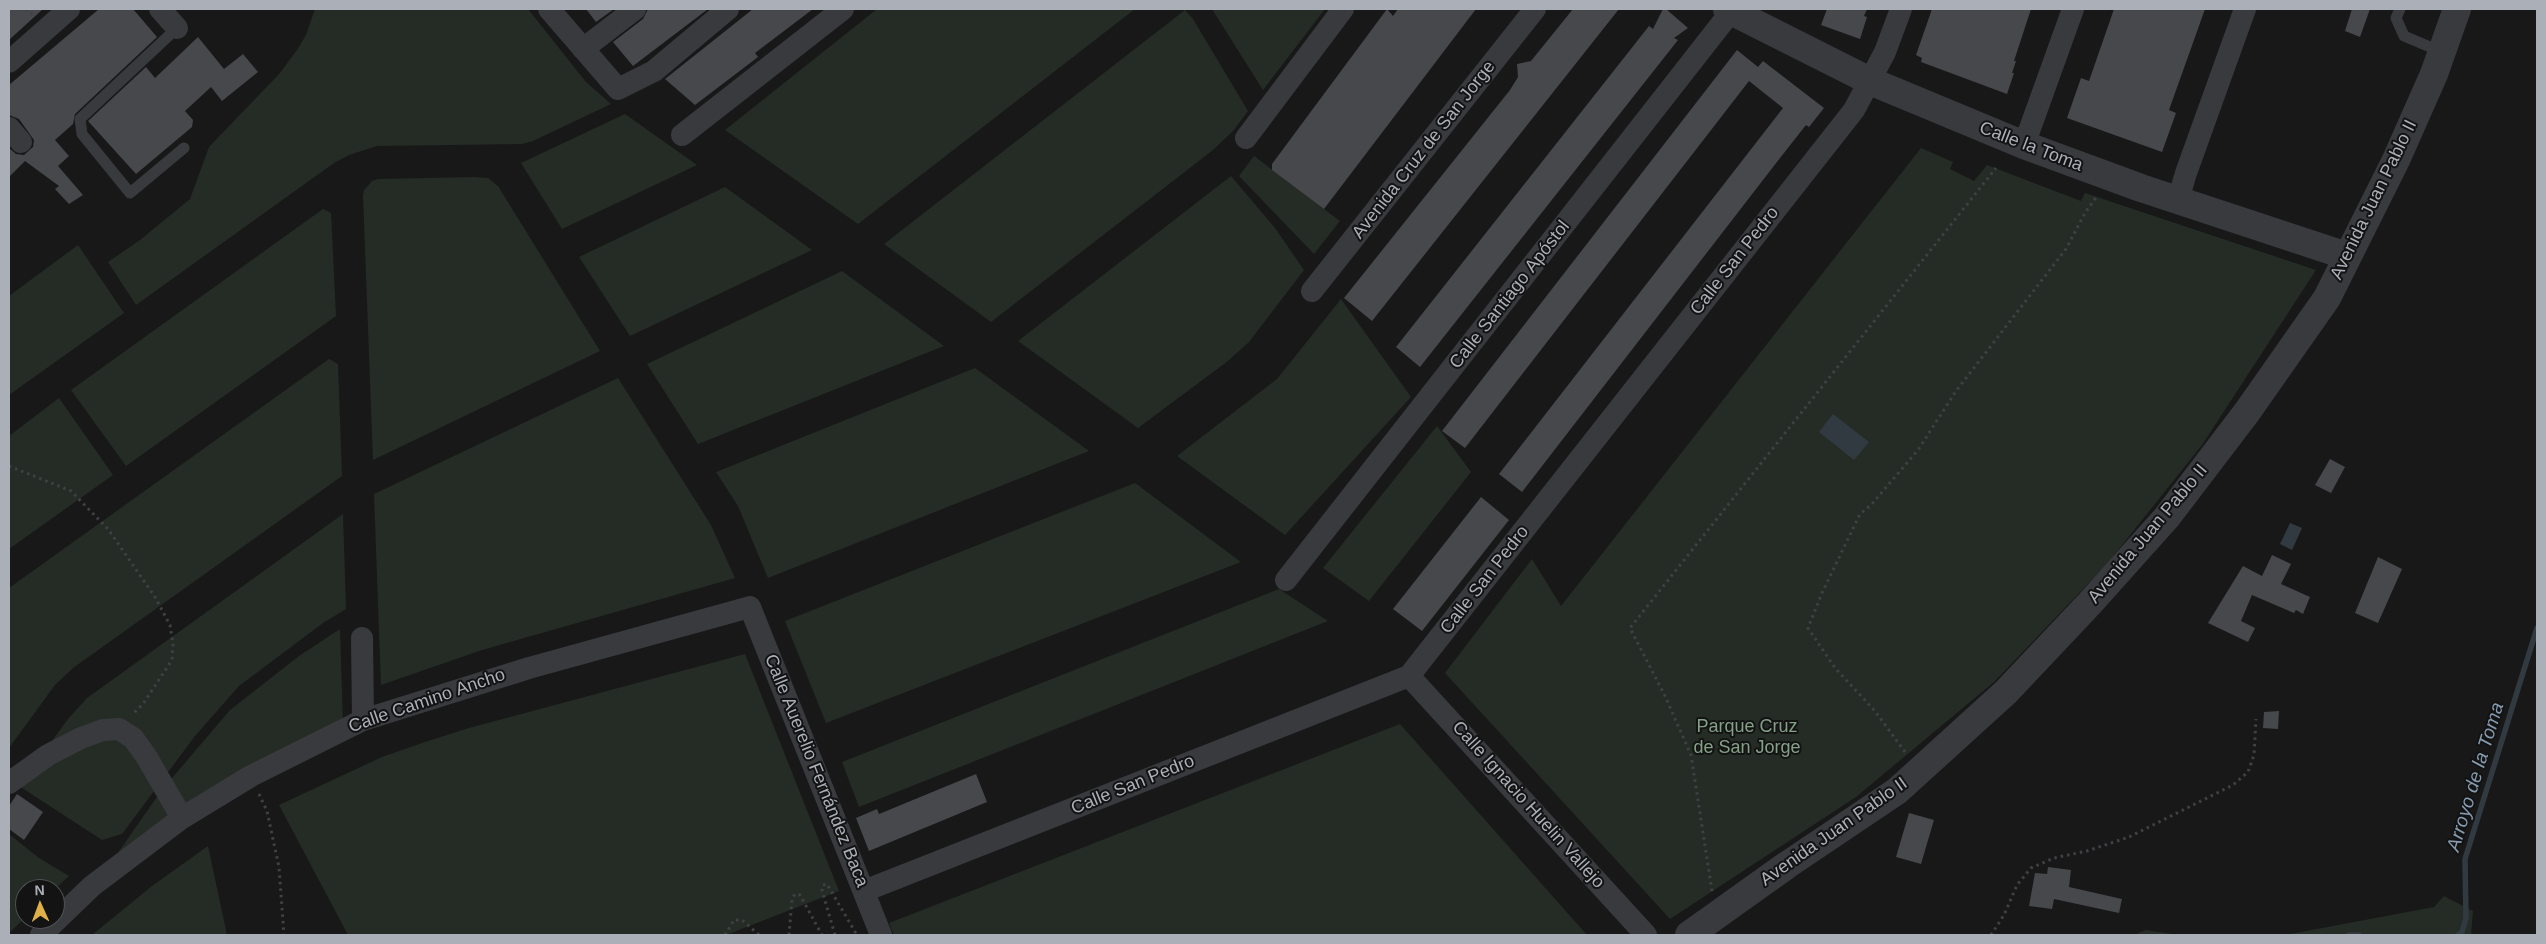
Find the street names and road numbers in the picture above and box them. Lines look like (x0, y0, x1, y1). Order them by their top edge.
street label: Avenida Cruz de San Jorge (1348, 57, 1500, 243)
street label: Calle la Toma (1976, 117, 2086, 177)
street label: Avenida Juan Pablo II (2326, 117, 2422, 283)
street label: Calle San Pedro (1686, 203, 1784, 319)
street label: Calle Santiago Apóstol (1445, 217, 1575, 373)
street label: Avenida Juan Pablo II (2084, 460, 2212, 608)
street label: Calle San Pedro (1436, 522, 1534, 638)
street label: Calle Auerelio Fernández Baca (759, 651, 873, 891)
street label: Calle Camino Ancho (346, 664, 508, 738)
street label: Calle Ignacio Huelin Vallejo (1447, 717, 1609, 893)
street label: Calle San Pedro (1068, 750, 1198, 820)
street label: Avenida Juan Pablo II (1756, 773, 1912, 891)

